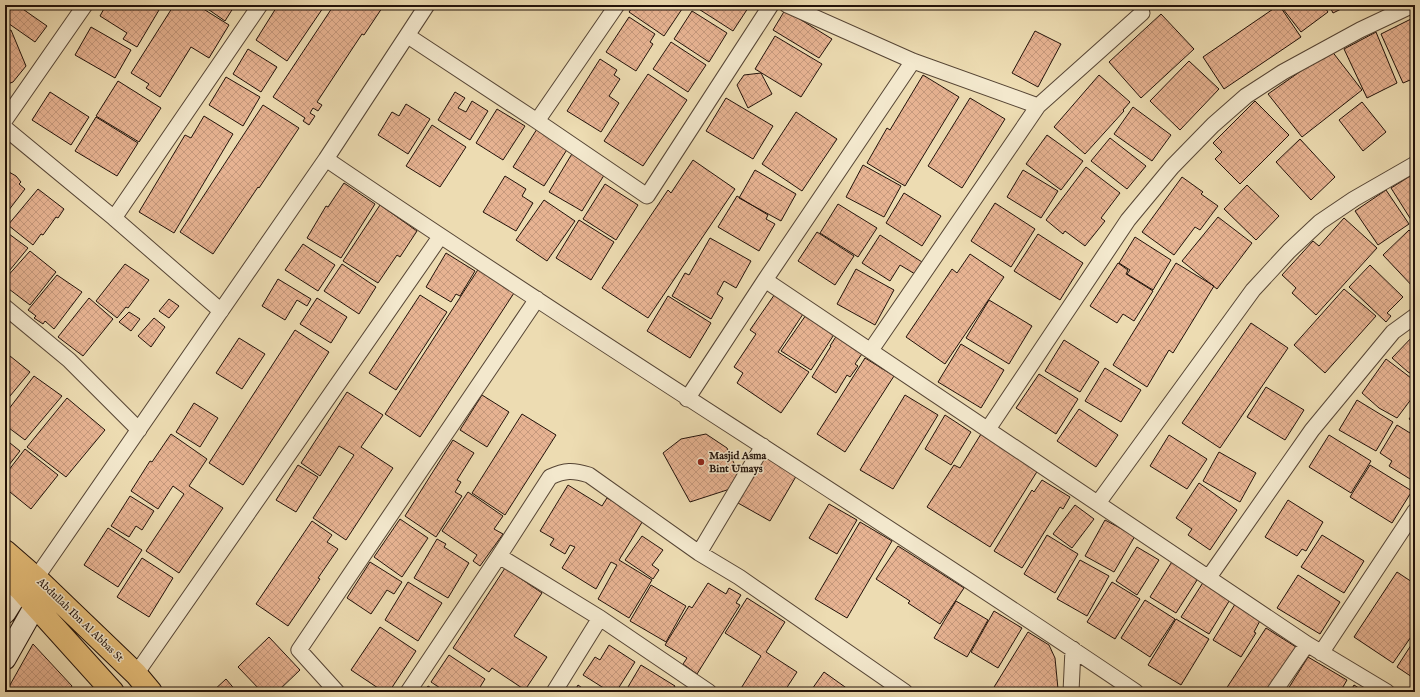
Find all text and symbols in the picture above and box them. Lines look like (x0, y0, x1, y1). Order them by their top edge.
place label: Masjid Asma Bint Umays (709, 449, 767, 476)
marker: Masjid Asma Bint Umays (696, 457, 706, 467)
street label: Abdullah Ibn Al Abbas St (33, 574, 126, 665)

